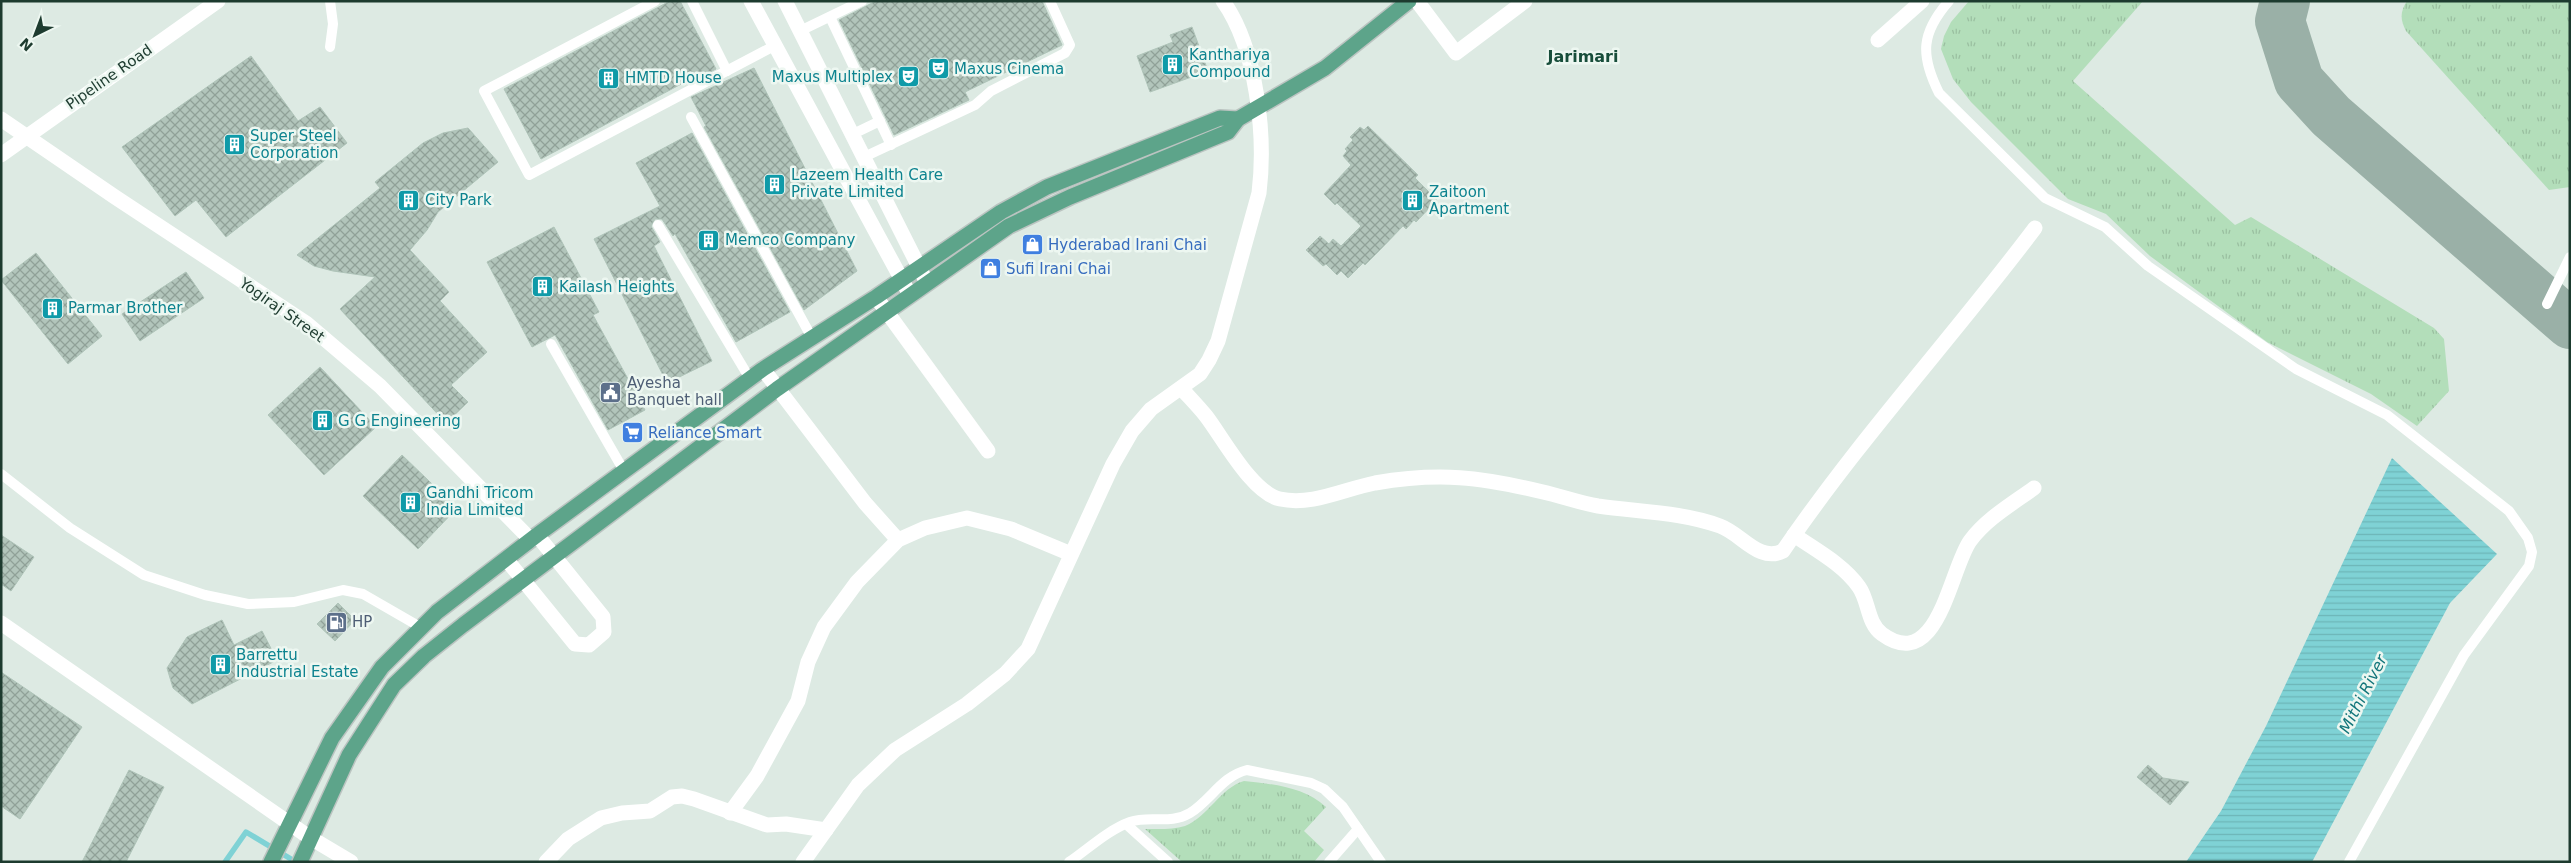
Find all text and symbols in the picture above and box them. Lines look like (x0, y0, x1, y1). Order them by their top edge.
north arrow (10, 10, 60, 60)
text: N (17, 35, 36, 55)
street label: Pipeline Road (62, 41, 156, 113)
place label: Kanthariya Compound (1189, 46, 1271, 81)
district label: Jarimari (1547, 47, 1618, 66)
building icon: Kanthariya Compound (1161, 52, 1185, 76)
theatre icon: Maxus Cinema (926, 57, 950, 81)
place label: Maxus Cinema (954, 60, 1064, 78)
theatre icon: Maxus Multiplex (897, 65, 921, 89)
building icon: HMTD House (597, 66, 621, 90)
place label: Maxus Multiplex (772, 68, 893, 86)
place label: HMTD House (625, 69, 722, 87)
place label: Super Steel Corporation (250, 127, 339, 162)
building icon: Super Steel Corporation (222, 133, 246, 157)
place label: Lazeem Health Care Private Limited (791, 166, 943, 201)
building icon: Lazeem Health Care Private Limited (763, 172, 787, 196)
place label: Zaitoon Apartment (1429, 183, 1509, 218)
building icon: City Park (397, 188, 421, 212)
building icon: Zaitoon Apartment (1401, 189, 1425, 213)
place label: City Park (425, 191, 492, 209)
building icon: Memco Company (697, 228, 721, 252)
place label: Memco Company (725, 231, 855, 249)
shop icon: Hyderabad Irani Chai (1020, 233, 1044, 257)
place label: Hyderabad Irani Chai (1048, 236, 1207, 254)
shop icon: Sufi Irani Chai (978, 257, 1002, 281)
place label: Sufi Irani Chai (1006, 260, 1111, 278)
street label: Yogiraj Street (235, 273, 328, 346)
building icon: Kailash Heights (531, 275, 555, 299)
place label: Kailash Heights (559, 278, 675, 296)
building icon: Parmar Brother (40, 296, 64, 320)
place label: Parmar Brother (68, 299, 183, 317)
place label: Ayesha Banquet hall (627, 374, 722, 409)
public building icon: Ayesha Banquet hall (599, 380, 623, 404)
building icon: G G Engineering (310, 409, 334, 433)
place label: G G Engineering (338, 412, 461, 430)
supermarket icon: Reliance Smart (620, 421, 644, 445)
place label: Reliance Smart (648, 424, 762, 442)
place label: Gandhi Tricom India Limited (426, 484, 534, 519)
building icon: Gandhi Tricom India Limited (398, 490, 422, 514)
fuel station icon: HP (324, 610, 348, 634)
place label: HP (352, 613, 372, 631)
place label: Barrettu Industrial Estate (236, 646, 359, 681)
water label: Mithi River (2335, 650, 2392, 736)
building icon: Barrettu Industrial Estate (208, 652, 232, 676)

